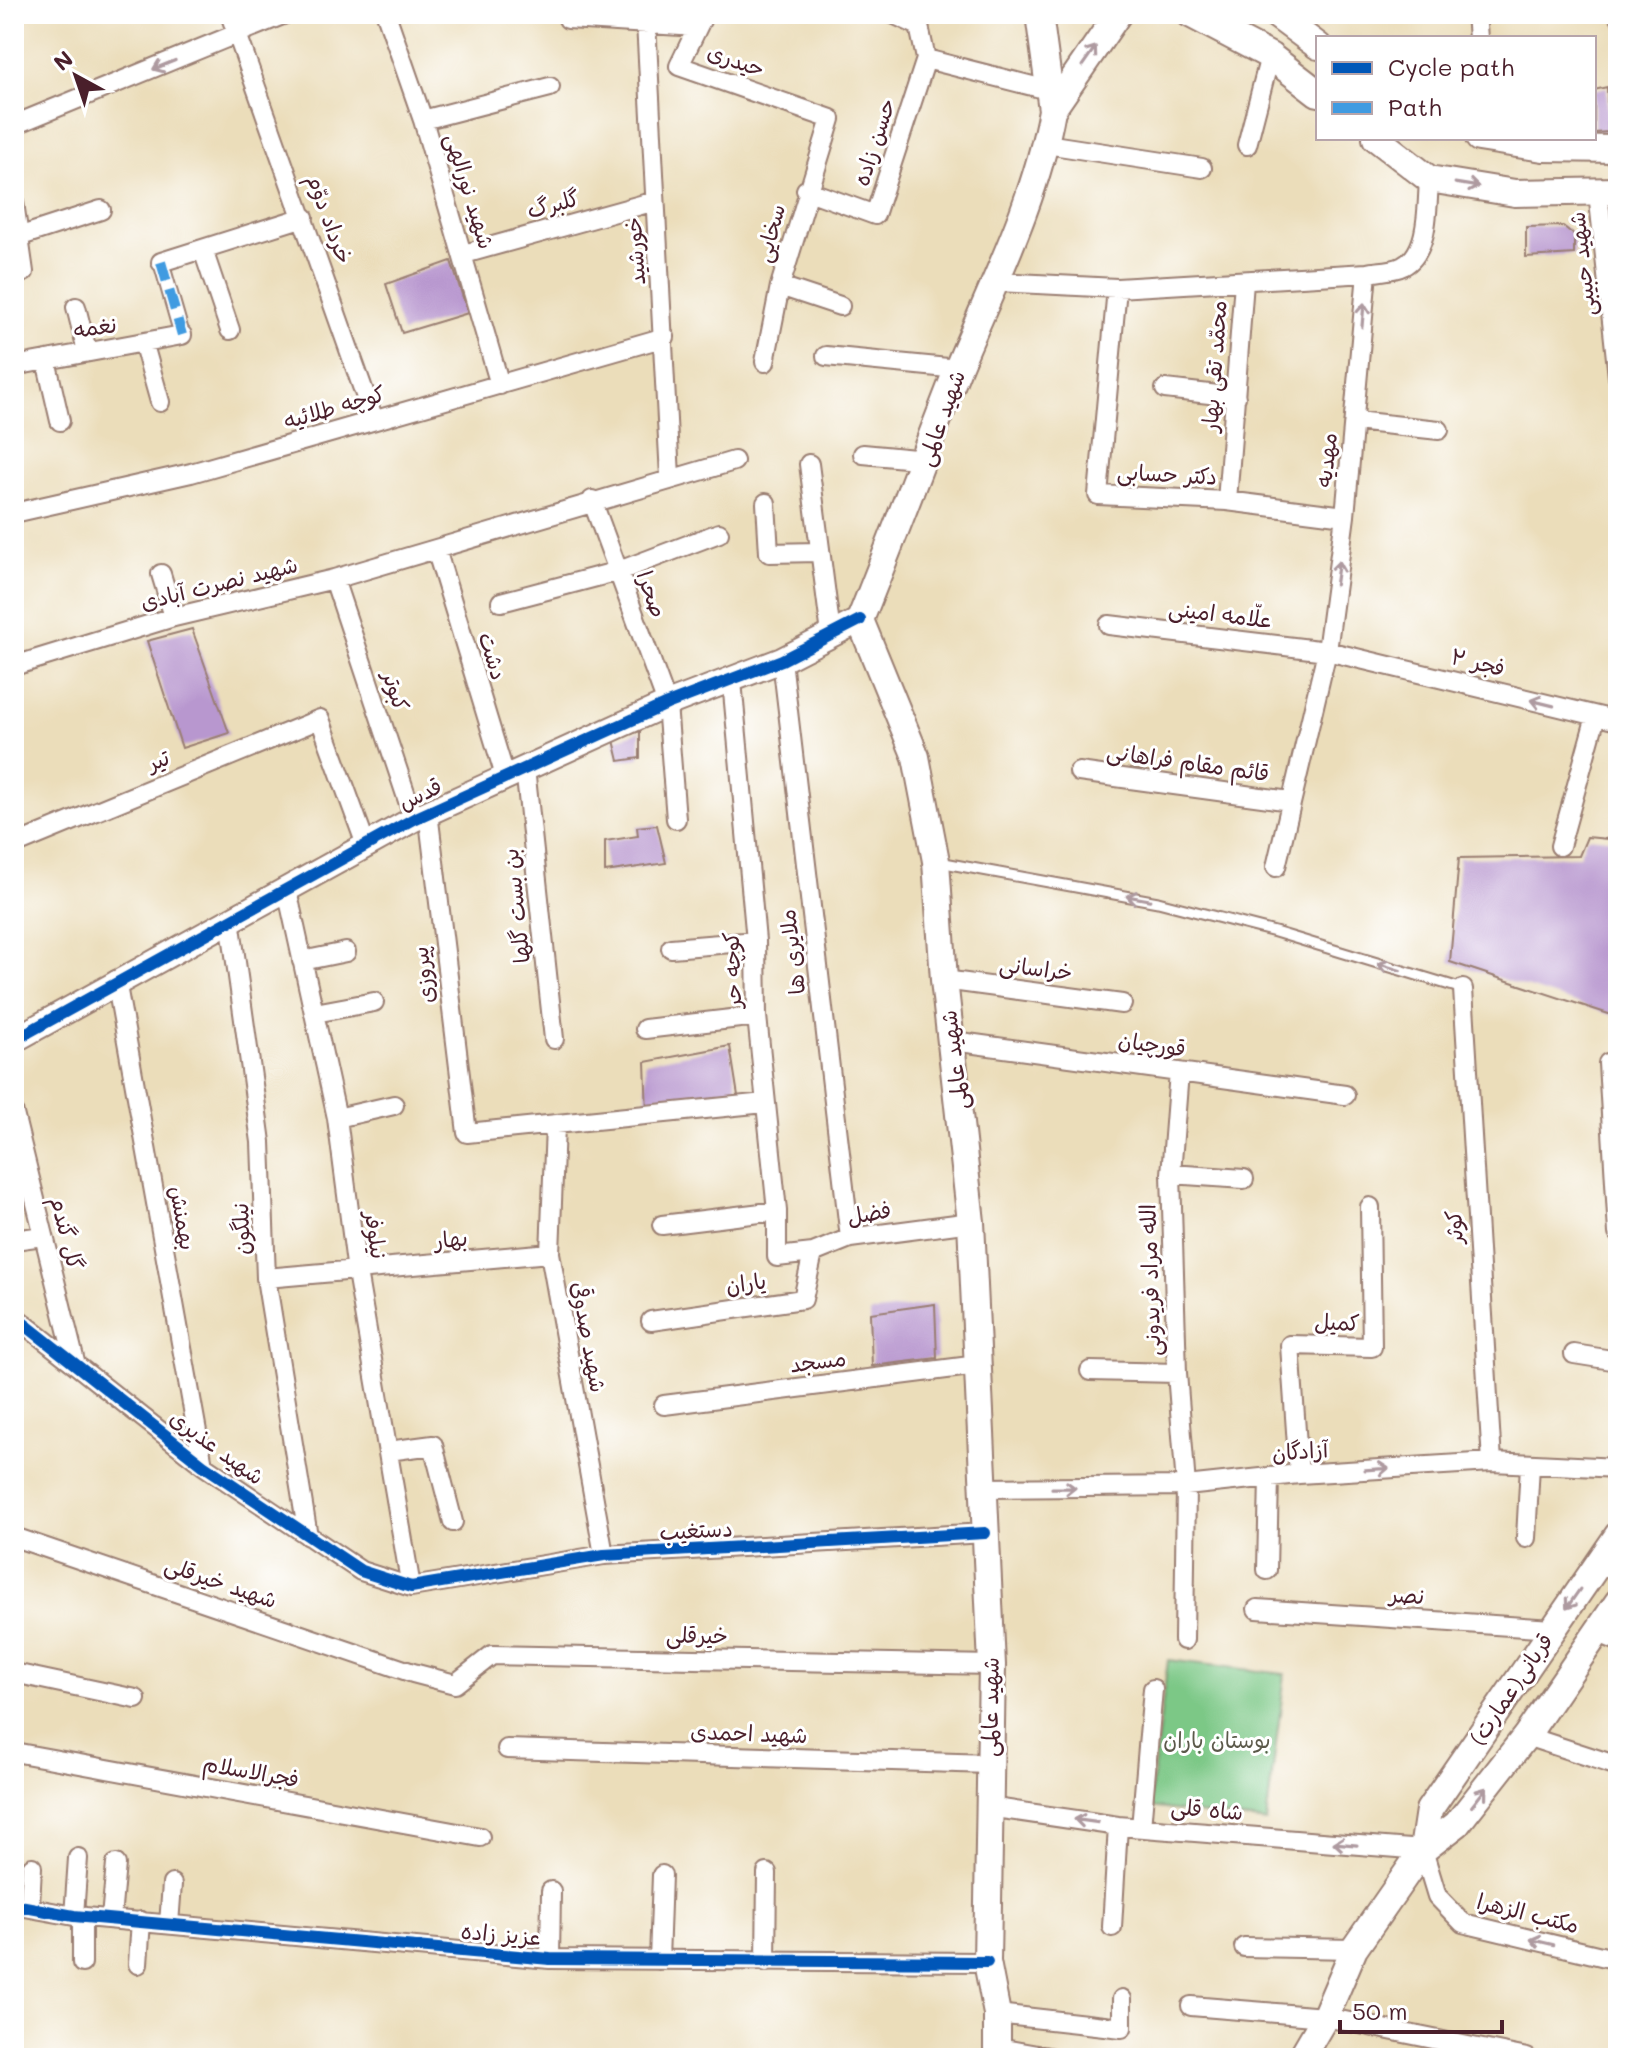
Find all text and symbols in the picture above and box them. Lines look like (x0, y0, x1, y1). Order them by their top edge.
north arrow (36, 36, 116, 116)
street label: حیدری (704, 36, 769, 83)
legend (1316, 36, 1596, 140)
text: N (47, 44, 79, 77)
one-way arrow (1081, 45, 1097, 67)
text: Cycle path (1388, 51, 1514, 82)
one-way arrow (152, 59, 177, 73)
text: Path (1388, 91, 1442, 122)
street label: حسن زاده (846, 94, 901, 189)
street label: شهید نورالهی (438, 129, 502, 253)
street label: خرداد دوّم (297, 170, 360, 269)
one-way arrow (1454, 178, 1480, 193)
street label: گلبرگ (523, 183, 582, 224)
street label: سخایی (748, 201, 792, 265)
street label: شهید حبیبی (1562, 210, 1602, 318)
street label: خورشید (618, 216, 651, 286)
street label: محمّد تقی بهار (1194, 299, 1234, 435)
one-way arrow (1356, 302, 1371, 329)
street label: نغمه (71, 309, 118, 344)
street label: شهید عالمی (910, 366, 972, 470)
street label: کوچه طلائیه (280, 378, 388, 435)
street label: مهدیه (1308, 431, 1343, 489)
street label: دکتر حسابی (1116, 456, 1218, 492)
street label: شهید نصرت آبادی (137, 549, 301, 616)
one-way arrow (1330, 561, 1345, 586)
street label: صحرا (631, 566, 674, 621)
street label: علّامه امینی (1167, 592, 1275, 635)
street label: دشت (473, 628, 514, 683)
street label: فجر ۲ (1448, 641, 1508, 682)
street label: کبوتر (376, 665, 416, 714)
one-way arrow (1530, 694, 1555, 709)
street label: قائم مقام فراهانی (1105, 736, 1271, 790)
street label: تیر (140, 742, 174, 778)
street label: قدس (393, 771, 446, 816)
street label: بن بست گلها (495, 847, 536, 965)
one-way arrow (1126, 890, 1151, 905)
street label: ملایری ها (772, 908, 811, 996)
street label: کوچه حر (716, 931, 747, 1011)
street label: پیروزی (405, 945, 441, 1005)
street label: خراسانی (998, 949, 1074, 987)
one-way arrow (1376, 959, 1402, 974)
street label: شهید عالمی (933, 1009, 975, 1111)
street label: قورچیان (1116, 1024, 1188, 1063)
street label: بهمنش (164, 1184, 203, 1252)
street label: گل گندم (41, 1193, 91, 1274)
street label: فضل (844, 1194, 893, 1231)
street label: نیلگون (225, 1202, 256, 1256)
street label: الله مراد فریدونی (1132, 1203, 1168, 1357)
street label: نیلوفر (358, 1207, 394, 1261)
street label: کوثر (1438, 1210, 1469, 1247)
street label: بهار (431, 1222, 469, 1255)
street label: یاران (724, 1265, 768, 1300)
street label: شهید صدوقی (565, 1279, 613, 1395)
street label: کمیل (1314, 1306, 1360, 1337)
street label: مسجد (788, 1343, 848, 1378)
street label: شهید عذیری (164, 1403, 270, 1491)
street label: آزادگان (1271, 1434, 1331, 1467)
one-way arrow (1363, 1461, 1390, 1476)
one-way arrow (1050, 1480, 1077, 1495)
street label: دستغیب (659, 1513, 733, 1546)
street label: شهید خیرقلی (161, 1549, 281, 1615)
street label: نصر (1387, 1579, 1426, 1610)
one-way arrow (1565, 1588, 1581, 1610)
street label: خیرقلی (666, 1619, 728, 1651)
street label: (عمارت)قربانی (1462, 1627, 1560, 1751)
street label: شهید عالمی (974, 1657, 1006, 1757)
street label: شهید احمدی (690, 1716, 808, 1749)
park label: بوستان باران (1163, 1725, 1271, 1754)
street label: فجرالاسلام (200, 1748, 301, 1796)
one-way arrow (1470, 1787, 1488, 1808)
street label: شاه قلی (1170, 1791, 1244, 1827)
one-way arrow (1074, 1813, 1100, 1828)
one-way arrow (1332, 1836, 1359, 1851)
street label: مکتب الزهرا (1474, 1886, 1582, 1939)
street label: عزیز زاده (460, 1916, 542, 1951)
one-way arrow (1530, 1934, 1555, 1949)
scale bar (1340, 1984, 1502, 2034)
text: 50 m (1352, 1995, 1408, 2026)

